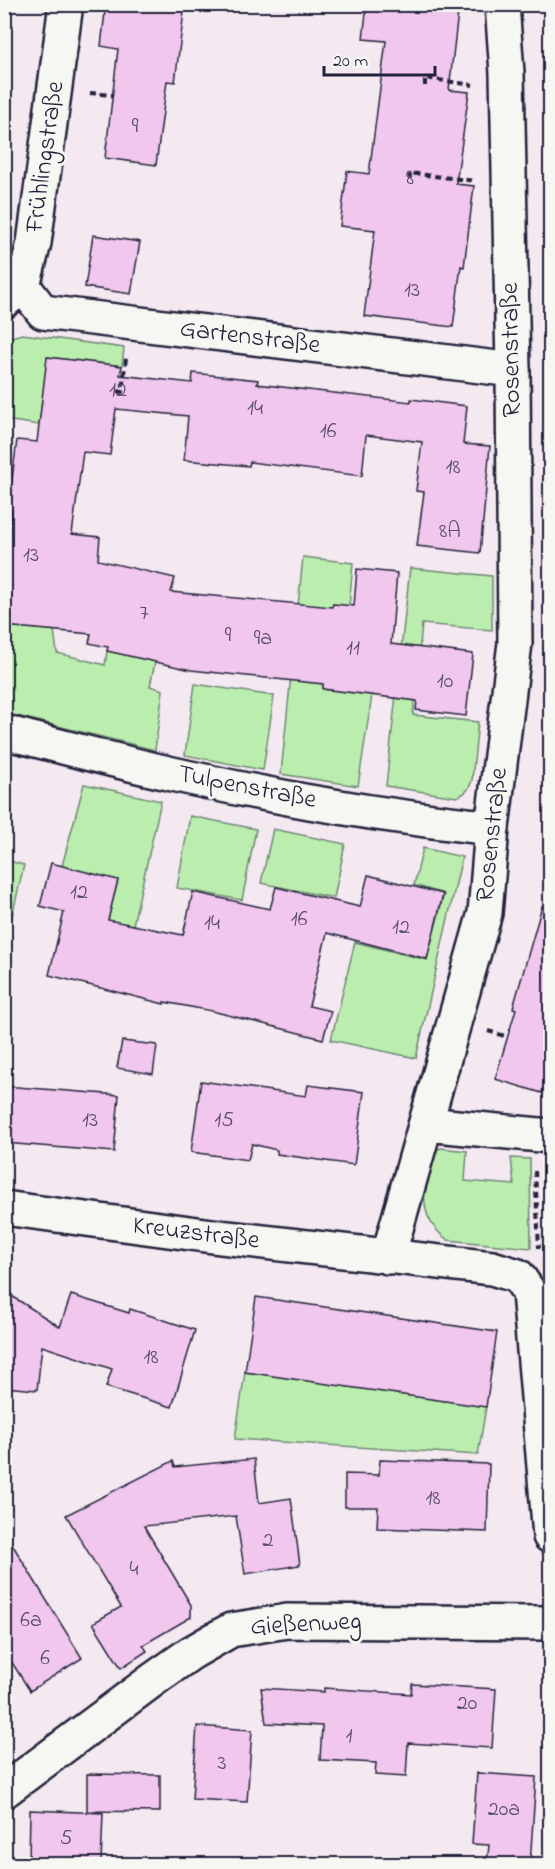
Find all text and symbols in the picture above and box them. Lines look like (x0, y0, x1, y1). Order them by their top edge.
scale bar (324, 39, 435, 77)
text: 20 m (333, 49, 368, 75)
street label: Frühlingstraße (16, 78, 76, 236)
house number: 9 (132, 111, 139, 143)
house number: 8 (406, 163, 414, 195)
house number: 13 (404, 275, 420, 307)
street label: Rosenstraße (492, 282, 532, 418)
street label: Gartenstraße (178, 311, 323, 365)
house number: 12 (109, 375, 127, 407)
house number: 14 (247, 393, 263, 425)
house number: 16 (320, 416, 337, 448)
house number: 18 (445, 452, 461, 484)
house number: 8A (439, 516, 461, 548)
house number: 13 (23, 540, 39, 572)
house number: 7 (139, 598, 149, 630)
house number: 9 (225, 620, 232, 652)
house number: 9a (254, 623, 272, 655)
house number: 11 (346, 633, 360, 665)
house number: 10 (437, 666, 453, 698)
street label: Tulpenstraße (174, 756, 320, 820)
street label: Rosenstraße (467, 766, 519, 904)
house number: 12 (70, 877, 88, 909)
house number: 16 (291, 904, 308, 936)
house number: 14 (204, 908, 220, 940)
house number: 12 (392, 912, 410, 944)
house number: 13 (82, 1105, 98, 1137)
house number: 15 (214, 1105, 234, 1137)
street label: Kreuzstraße (130, 1207, 262, 1261)
house number: 18 (143, 1342, 159, 1374)
house number: 18 (425, 1483, 441, 1515)
house number: 2 (263, 1525, 274, 1557)
house number: 4 (129, 1554, 139, 1586)
street label: Gießenweg (250, 1603, 362, 1647)
house number: 6a (20, 1605, 42, 1637)
house number: 6 (40, 1643, 50, 1675)
house number: 20 (457, 1688, 477, 1720)
house number: 1 (346, 1721, 353, 1753)
house number: 3 (217, 1748, 227, 1780)
house number: 20a (488, 1794, 520, 1826)
house number: 5 (60, 1823, 72, 1855)

